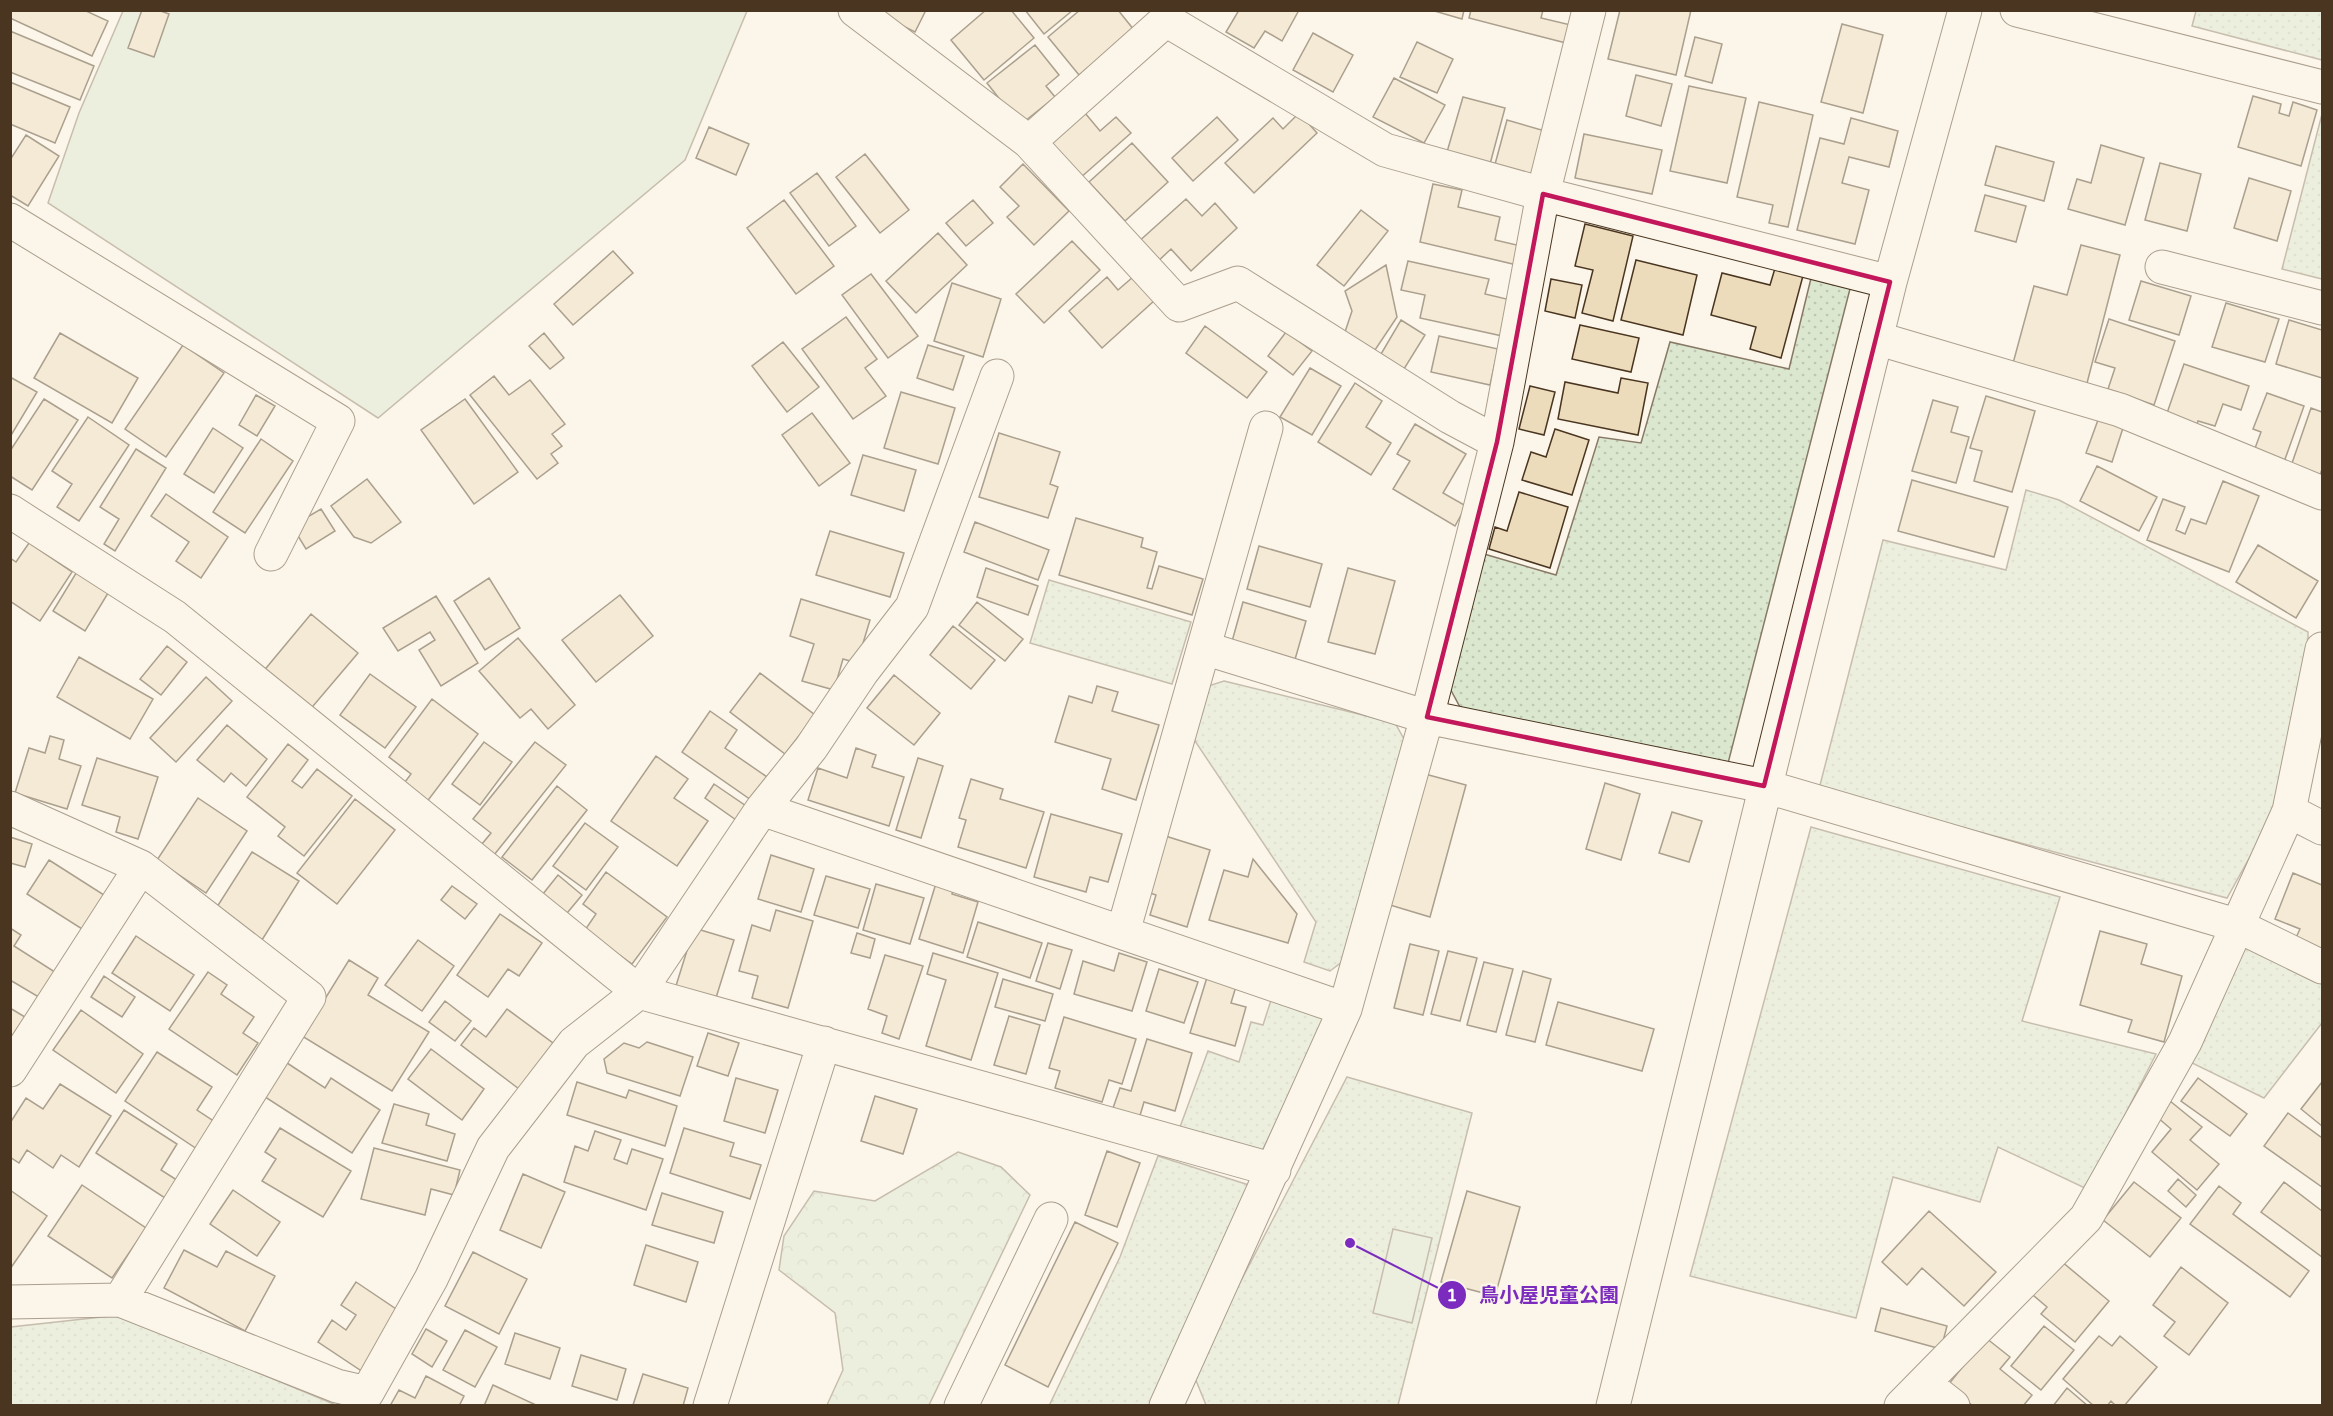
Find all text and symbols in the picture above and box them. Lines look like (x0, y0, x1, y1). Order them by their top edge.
callout: 鳥小屋児童公園 (1437, 1276, 1631, 1314)
text: 1 (1446, 1284, 1458, 1306)
text: 鳥小屋児童公園 (1479, 1284, 1619, 1308)

